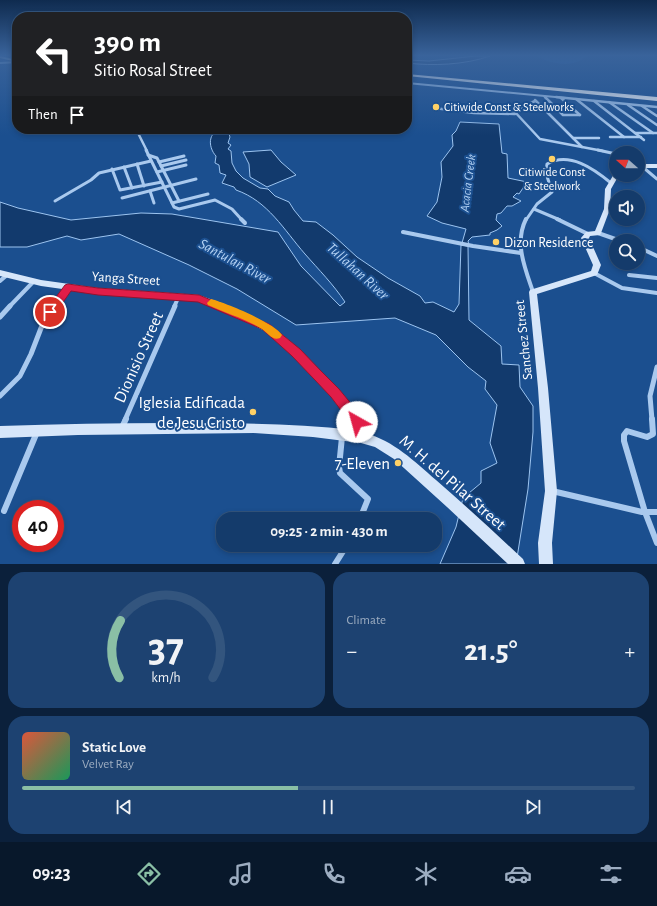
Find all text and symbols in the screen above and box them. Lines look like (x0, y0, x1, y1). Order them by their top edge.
icon: left (28, 28, 80, 80)
text: 390 m (94, 29, 161, 57)
text: Sitio Rosal Street (94, 62, 212, 80)
place label: Citiwide Const & Steelworks (444, 101, 574, 113)
marker: Citiwide Const & Steelworks (431, 102, 441, 112)
icon: arrive (66, 104, 88, 126)
text: Then (28, 107, 58, 122)
north arrow (609, 146, 645, 182)
map controls (609, 146, 645, 270)
water label: Acacia Creek (458, 154, 478, 214)
marker: Citiwide Const & Steelwork (547, 154, 557, 164)
place label: Citiwide Const & Steelwork (519, 166, 586, 192)
button: sound (609, 190, 645, 226)
button: search (609, 234, 645, 270)
water label: Santulan River (196, 236, 274, 287)
place label: Dizon Residence (504, 236, 593, 250)
marker: Dizon Residence (491, 237, 501, 247)
water label: Tullahan River (324, 240, 392, 304)
street label: Yanga Street (91, 270, 161, 288)
pin (33, 295, 67, 329)
street label: Sanchez Street (513, 299, 535, 380)
icon: arrive (39, 301, 61, 323)
street label: Dionisio Street (111, 309, 166, 405)
place label: Iglesia Edificada de Jesu Cristo (139, 394, 245, 431)
position arrow (336, 401, 378, 443)
marker: Iglesia Edificada de Jesu Cristo (248, 407, 258, 417)
street label: M. H. del Pilar Street (396, 432, 510, 533)
place label: 7-Eleven (334, 455, 390, 472)
marker: 7-Eleven (393, 458, 403, 468)
speed limit sign: 40 (12, 500, 64, 552)
text: 09:25 · 2 min · 430 m (270, 524, 388, 539)
text: Climate (347, 614, 386, 627)
text: 37 (148, 628, 184, 669)
text: 21.5° (464, 636, 518, 666)
text: − (347, 640, 357, 662)
text: + (624, 640, 635, 662)
text: km/h (152, 671, 181, 685)
text: Static Love (82, 740, 146, 755)
text: Velvet Ray (82, 758, 134, 771)
icon: previous (113, 796, 135, 818)
icon: pause (317, 796, 339, 818)
icon: next (522, 796, 544, 818)
icon: directions (135, 860, 163, 888)
icon: music (227, 860, 255, 888)
icon: phone (320, 860, 348, 888)
icon: climate (412, 860, 440, 888)
icon: car (504, 860, 532, 888)
icon: filters (597, 860, 625, 888)
text: 09:23 (32, 865, 71, 883)

